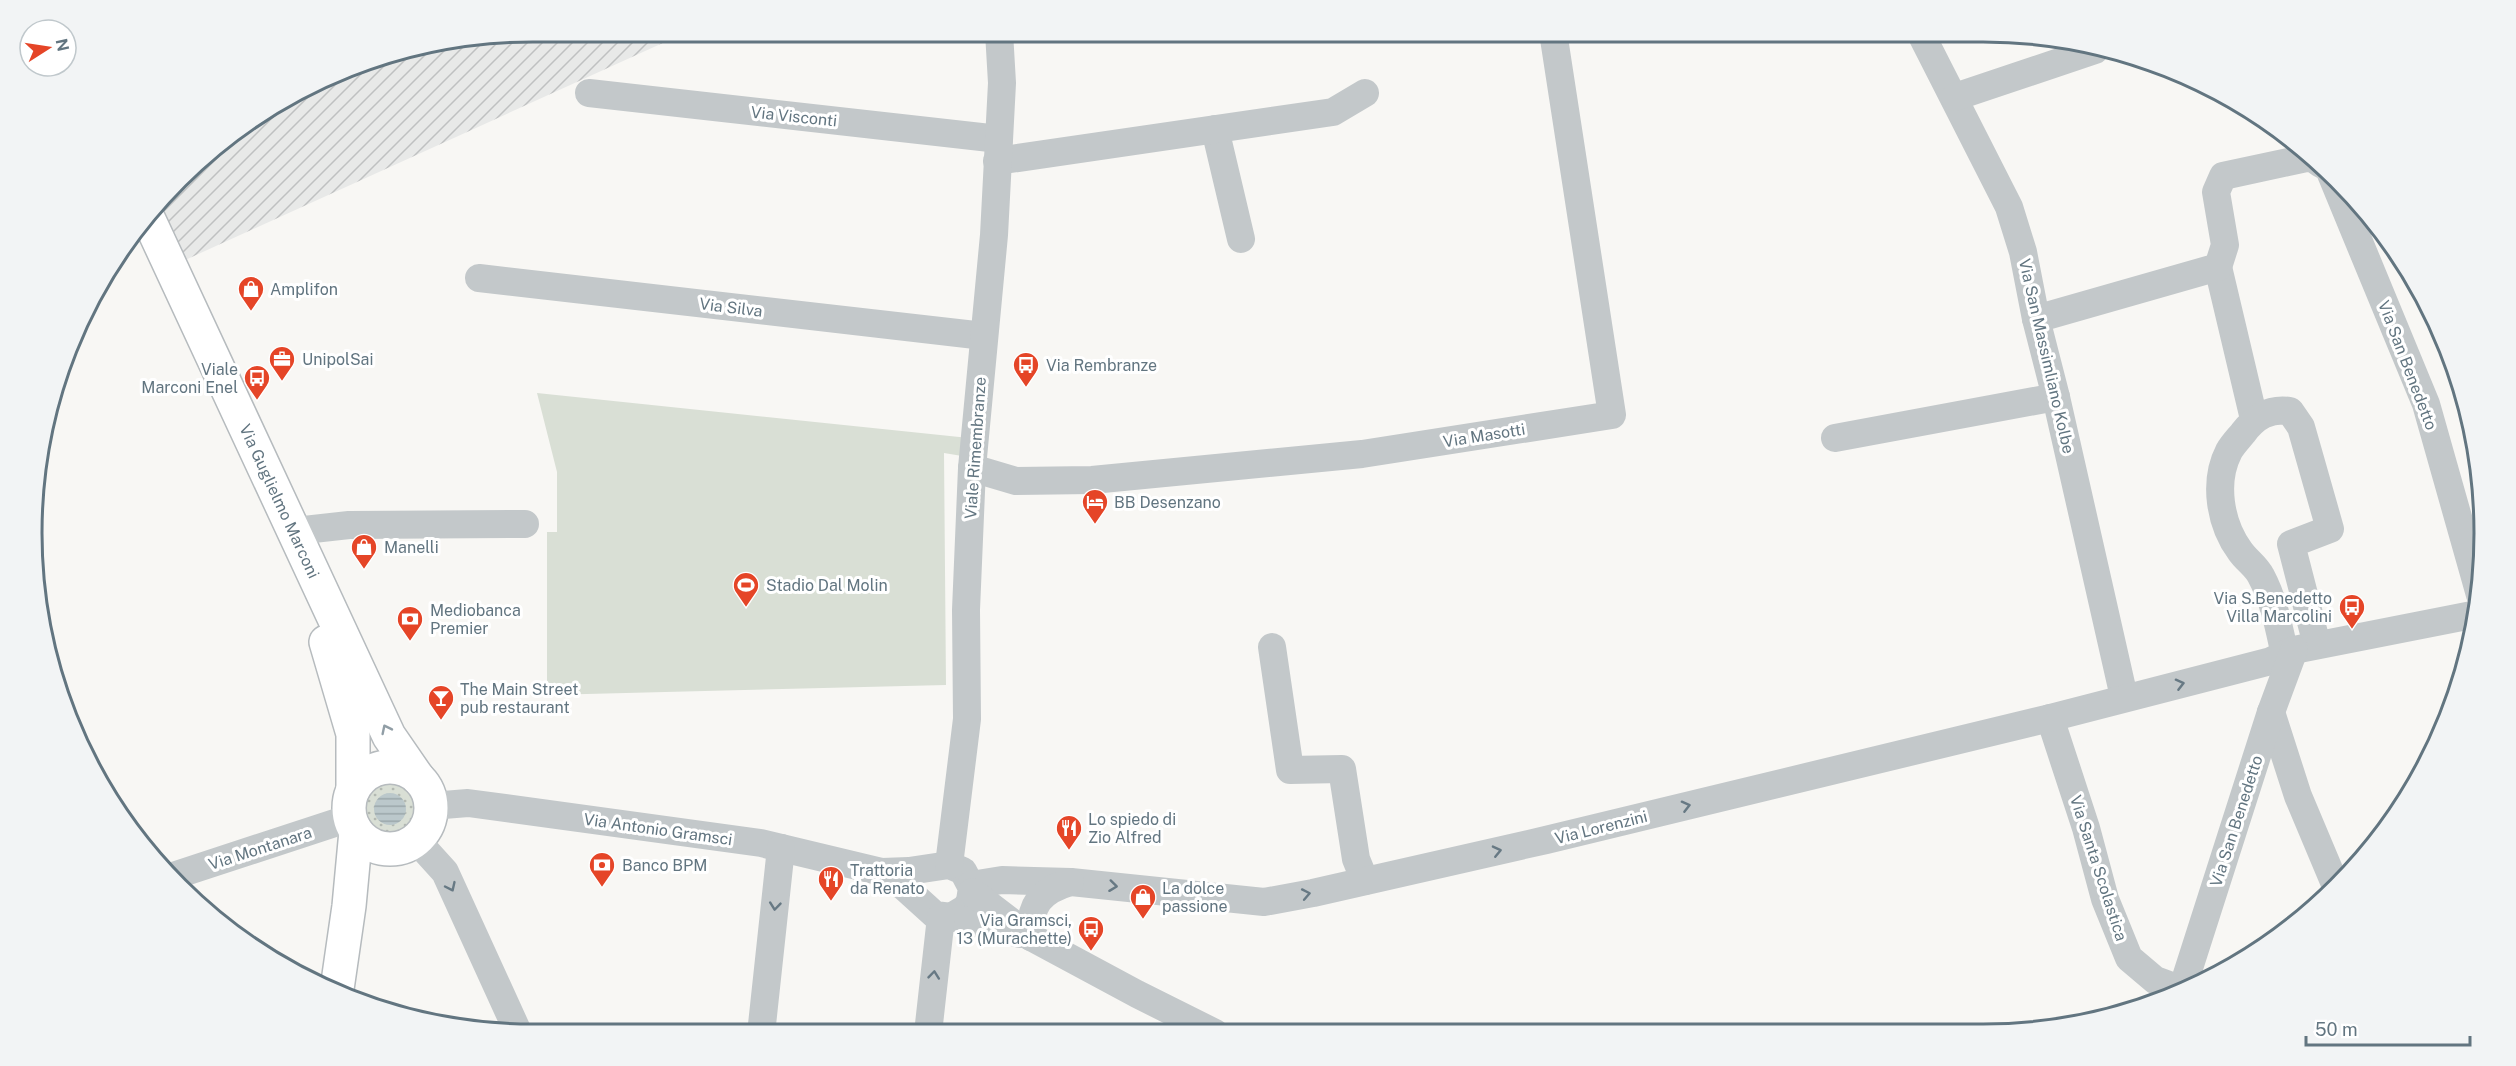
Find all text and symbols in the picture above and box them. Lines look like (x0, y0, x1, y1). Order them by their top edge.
north arrow (18, 18, 78, 78)
text: N (52, 37, 73, 53)
street label: Via Visconti (750, 103, 838, 130)
street label: Via San Massimliano Kolbe (2015, 257, 2078, 455)
shop icon: Amplifon (236, 274, 266, 312)
place label: Amplifon (270, 280, 338, 299)
street label: Via Silva (698, 294, 764, 321)
street label: Via San Benedetto (2374, 298, 2441, 433)
office icon: UnipolSai (267, 344, 297, 382)
place label: UnipolSai (302, 350, 373, 369)
bus stop icon: Via Rembranze (1011, 350, 1041, 388)
place label: Via Rembranze (1046, 356, 1157, 375)
place label: Viale Marconi Enel (141, 360, 238, 397)
bus stop icon: Viale Marconi Enel (242, 363, 272, 401)
street label: Viale Rimembranze (961, 376, 990, 520)
street label: Via Masotti (1442, 420, 1526, 451)
street label: Via Guglielmo Marconi (235, 421, 323, 581)
hotel icon: BB Desenzano (1080, 487, 1110, 525)
place label: BB Desenzano (1114, 493, 1221, 512)
shop icon: Manelli (349, 532, 379, 570)
place label: Manelli (384, 538, 439, 557)
sports icon: Stadio Dal Molin (731, 570, 761, 608)
place label: Stadio Dal Molin (766, 576, 888, 595)
place label: Via S.Benedetto Villa Marcolini (2214, 589, 2332, 626)
bus stop icon: Via S.Benedetto Villa Marcolini (2337, 592, 2367, 630)
place label: Mediobanca Premier (430, 601, 521, 638)
bank icon: Mediobanca Premier (395, 604, 425, 642)
one-way arrow (2175, 678, 2185, 691)
place label: The Main Street pub restaurant (460, 680, 578, 717)
bar icon: The Main Street pub restaurant (426, 683, 456, 721)
one-way arrow (382, 724, 394, 735)
street label: Via San Benedetto (2206, 753, 2267, 889)
street label: Via Santa Scolastica (2066, 793, 2131, 943)
one-way arrow (1681, 800, 1691, 813)
street label: Via Lorenzini (1553, 807, 1649, 848)
street label: Via Antonio Gramsci (582, 810, 733, 849)
place label: Lo spiedo di Zio Alfred (1088, 810, 1176, 847)
restaurant icon: Lo spiedo di Zio Alfred (1054, 813, 1084, 851)
street label: Via Montanara (206, 823, 314, 874)
one-way arrow (1491, 846, 1501, 859)
bank icon: Banco BPM (587, 850, 617, 888)
place label: Banco BPM (622, 856, 707, 875)
place label: Trattoria da Renato (850, 861, 925, 898)
restaurant icon: Trattoria da Renato (816, 864, 846, 902)
one-way arrow (1108, 879, 1118, 892)
place label: La dolce passione (1162, 879, 1228, 916)
one-way arrow (444, 880, 456, 891)
shop icon: La dolce passione (1128, 882, 1158, 920)
one-way arrow (1301, 888, 1311, 901)
one-way arrow (769, 901, 781, 910)
place label: Via Gramsci, 13 (Murachette) (957, 911, 1072, 948)
bus stop icon: Via Gramsci, 13 (Murachette) (1076, 914, 1106, 952)
one-way arrow (928, 971, 940, 980)
scale bar (2306, 1009, 2470, 1047)
text: 50 m (2315, 1019, 2358, 1040)

